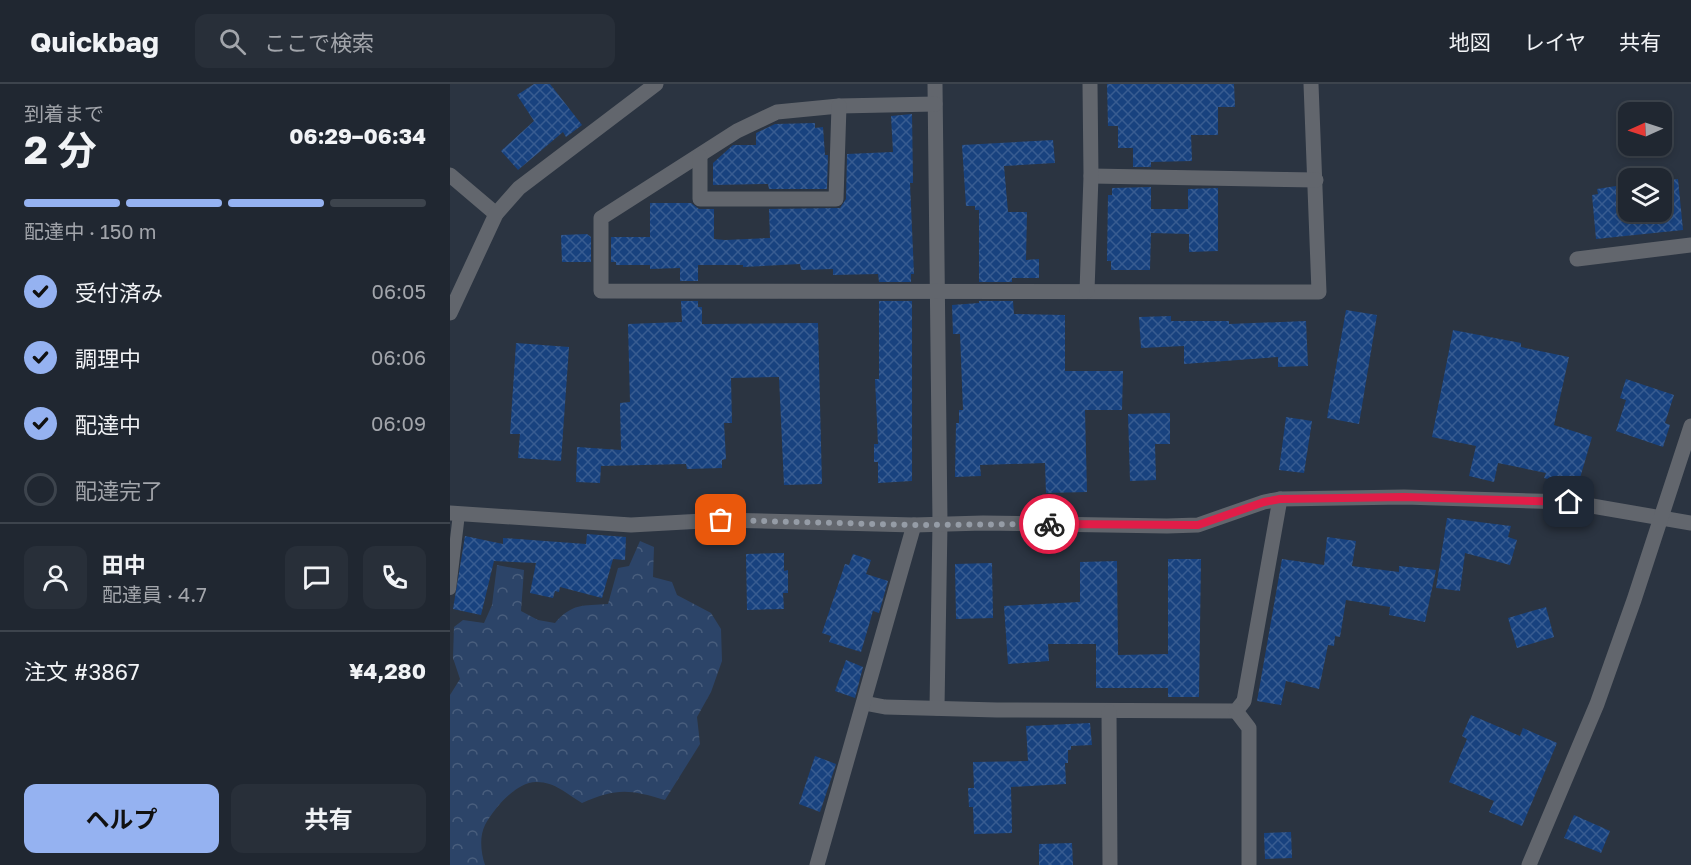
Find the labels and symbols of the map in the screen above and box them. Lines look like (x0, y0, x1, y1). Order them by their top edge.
north arrow (1618, 102, 1672, 156)
pin (1543, 476, 1594, 527)
pin (695, 494, 746, 545)
courier (1019, 494, 1079, 554)

